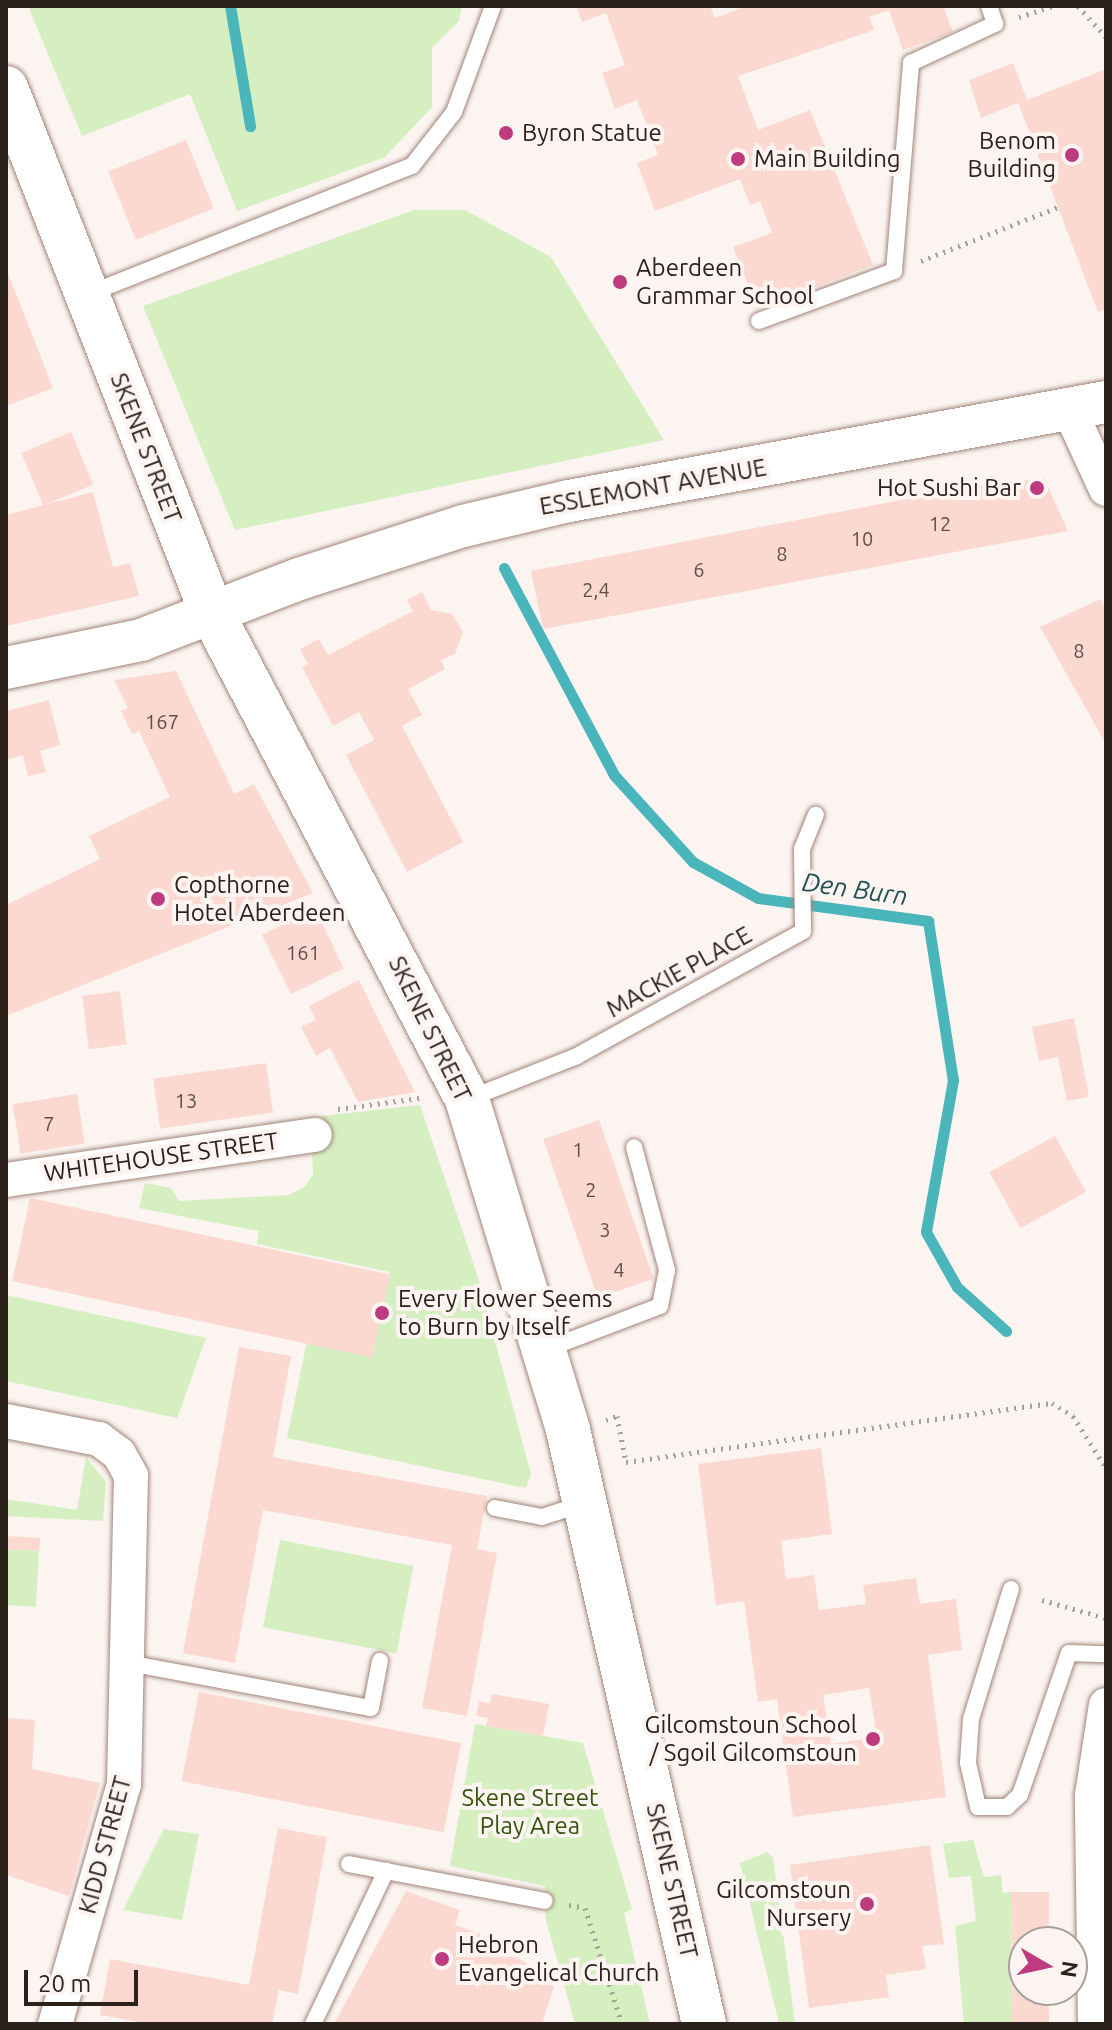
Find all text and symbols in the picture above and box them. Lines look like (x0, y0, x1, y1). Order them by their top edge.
place label: Byron Statue (522, 119, 662, 147)
marker: Byron Statue (497, 124, 515, 142)
place label: Benom Building (968, 127, 1056, 183)
place label: Main Building (754, 145, 901, 173)
marker: Benom Building (1063, 146, 1081, 164)
marker: Main Building (729, 150, 747, 168)
place label: Aberdeen Grammar School (636, 254, 813, 310)
marker: Aberdeen Grammar School (611, 273, 629, 291)
street label: SKENE STREET (104, 369, 188, 527)
street label: ESSLEMONT AVENUE (537, 453, 769, 521)
place label: Hot Sushi Bar (877, 474, 1021, 502)
marker: Hot Sushi Bar (1028, 479, 1046, 497)
house number: 12 (929, 511, 951, 535)
house number: 10 (851, 526, 873, 550)
house number: 8 (776, 541, 788, 565)
house number: 6 (693, 557, 705, 581)
house number: 2,4 (582, 577, 610, 601)
house number: 8 (1073, 638, 1085, 662)
house number: 167 (145, 709, 179, 733)
water label: Den Burn (800, 866, 910, 912)
place label: Copthorne Hotel Aberdeen (174, 871, 345, 927)
marker: Copthorne Hotel Aberdeen (149, 890, 167, 908)
street label: MACKIE PLACE (601, 920, 757, 1024)
house number: 161 (286, 940, 320, 964)
street label: SKENE STREET (382, 952, 478, 1106)
house number: 13 (175, 1088, 197, 1112)
house number: 7 (43, 1111, 55, 1135)
street label: WHITEHOUSE STREET (42, 1126, 280, 1188)
house number: 1 (572, 1137, 584, 1161)
house number: 2 (585, 1177, 597, 1201)
house number: 3 (599, 1217, 611, 1241)
house number: 4 (613, 1257, 625, 1281)
place label: Every Flower Seems to Burn by Itself (398, 1285, 612, 1341)
marker: Every Flower Seems to Burn by Itself (373, 1304, 391, 1322)
place label: Gilcomstoun School / Sgoil Gilcomstoun (645, 1711, 857, 1767)
marker: Gilcomstoun School / Sgoil Gilcomstoun (864, 1730, 882, 1748)
street label: KIDD STREET (73, 1773, 137, 1917)
park label: Skene Street Play Area (462, 1784, 598, 1840)
street label: SKENE STREET (640, 1801, 704, 1961)
place label: Gilcomstoun Nursery (716, 1876, 851, 1932)
marker: Gilcomstoun Nursery (858, 1895, 876, 1913)
north arrow (1008, 1926, 1088, 2006)
place label: Hebron Evangelical Church (458, 1931, 659, 1987)
marker: Hebron Evangelical Church (433, 1950, 451, 1968)
scale bar (28, 1954, 142, 2004)
text: N (1057, 1959, 1084, 1980)
text: 20 m (38, 1970, 91, 1997)

